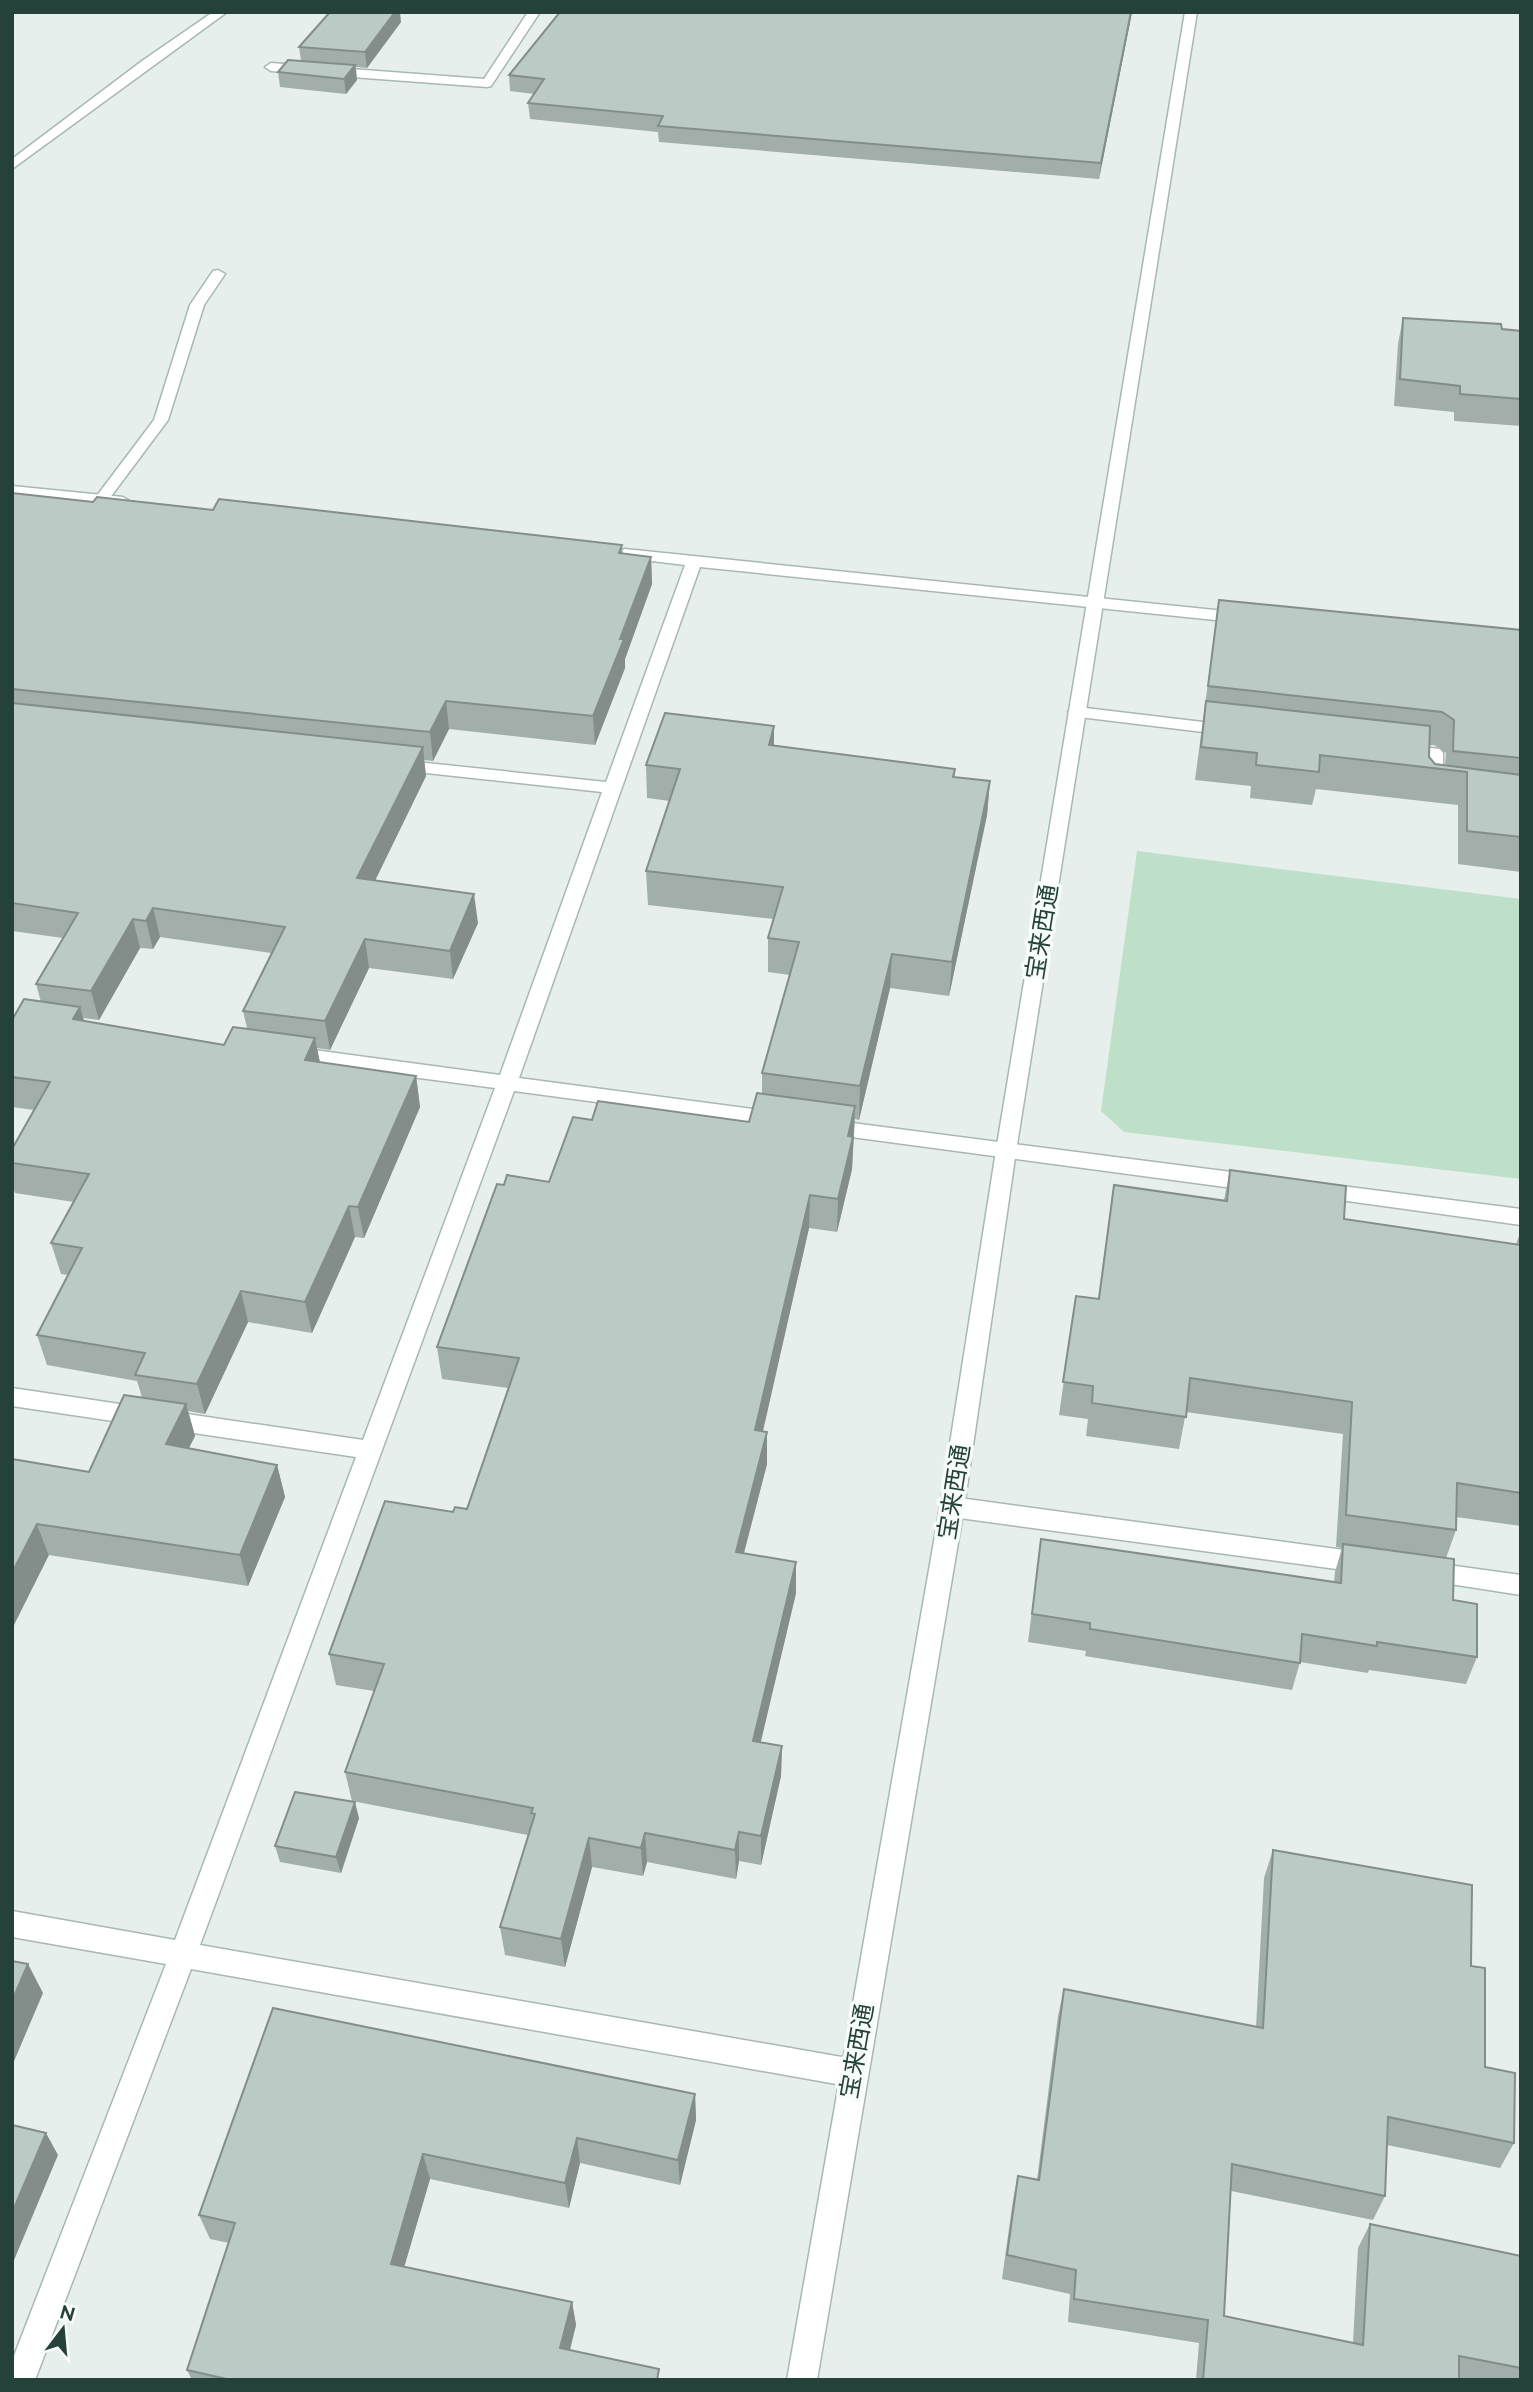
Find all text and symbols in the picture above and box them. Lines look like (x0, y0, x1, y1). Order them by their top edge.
street label: 宝来西通 (1020, 882, 1063, 982)
street label: 宝来西通 (932, 1442, 975, 1542)
street label: 宝来西通 (834, 2001, 879, 2101)
north arrow (28, 2294, 98, 2364)
text: N (58, 2300, 78, 2325)

